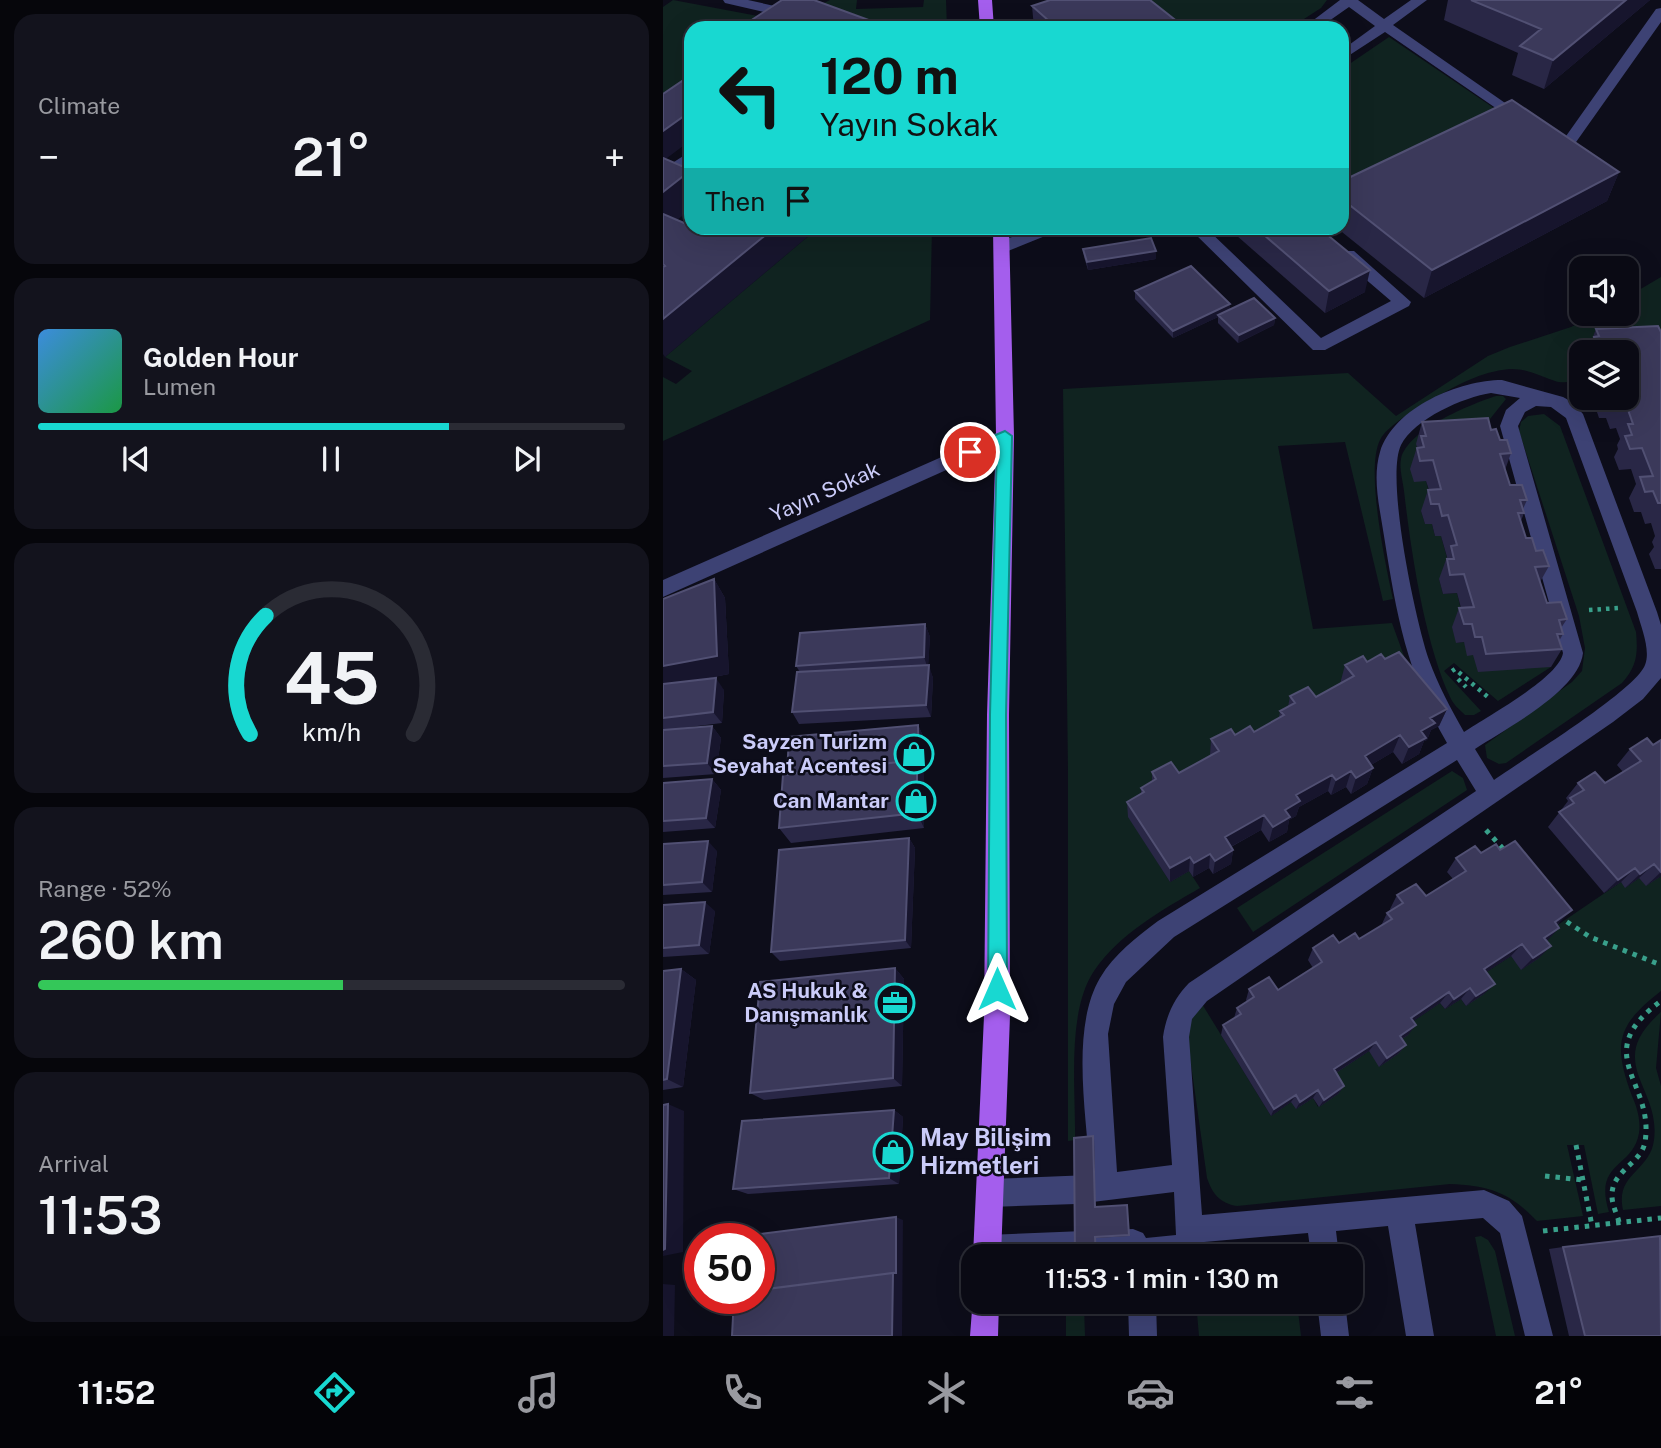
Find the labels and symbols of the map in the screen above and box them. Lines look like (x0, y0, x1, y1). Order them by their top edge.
pin (940, 422, 1000, 482)
street label: Yayın Sokak (766, 456, 884, 527)
place label: Sayzen Turizm Seyahat Acentesi (712, 729, 887, 778)
shop icon: Sayzen Turizm Seyahat Acentesi (893, 733, 935, 775)
shop icon: Can Mantar (895, 780, 937, 822)
place label: Can Mantar (773, 788, 889, 813)
position arrow (960, 952, 1034, 1026)
place label: AS Hukuk & Danışmanlık (744, 978, 868, 1027)
office icon: AS Hukuk & Danışmanlık (874, 982, 916, 1024)
place label: May Bilişim Hizmetleri (920, 1123, 1052, 1179)
shop icon: May Bilişim Hizmetleri (872, 1131, 914, 1173)
speed limit sign: 50 (684, 1223, 775, 1314)

